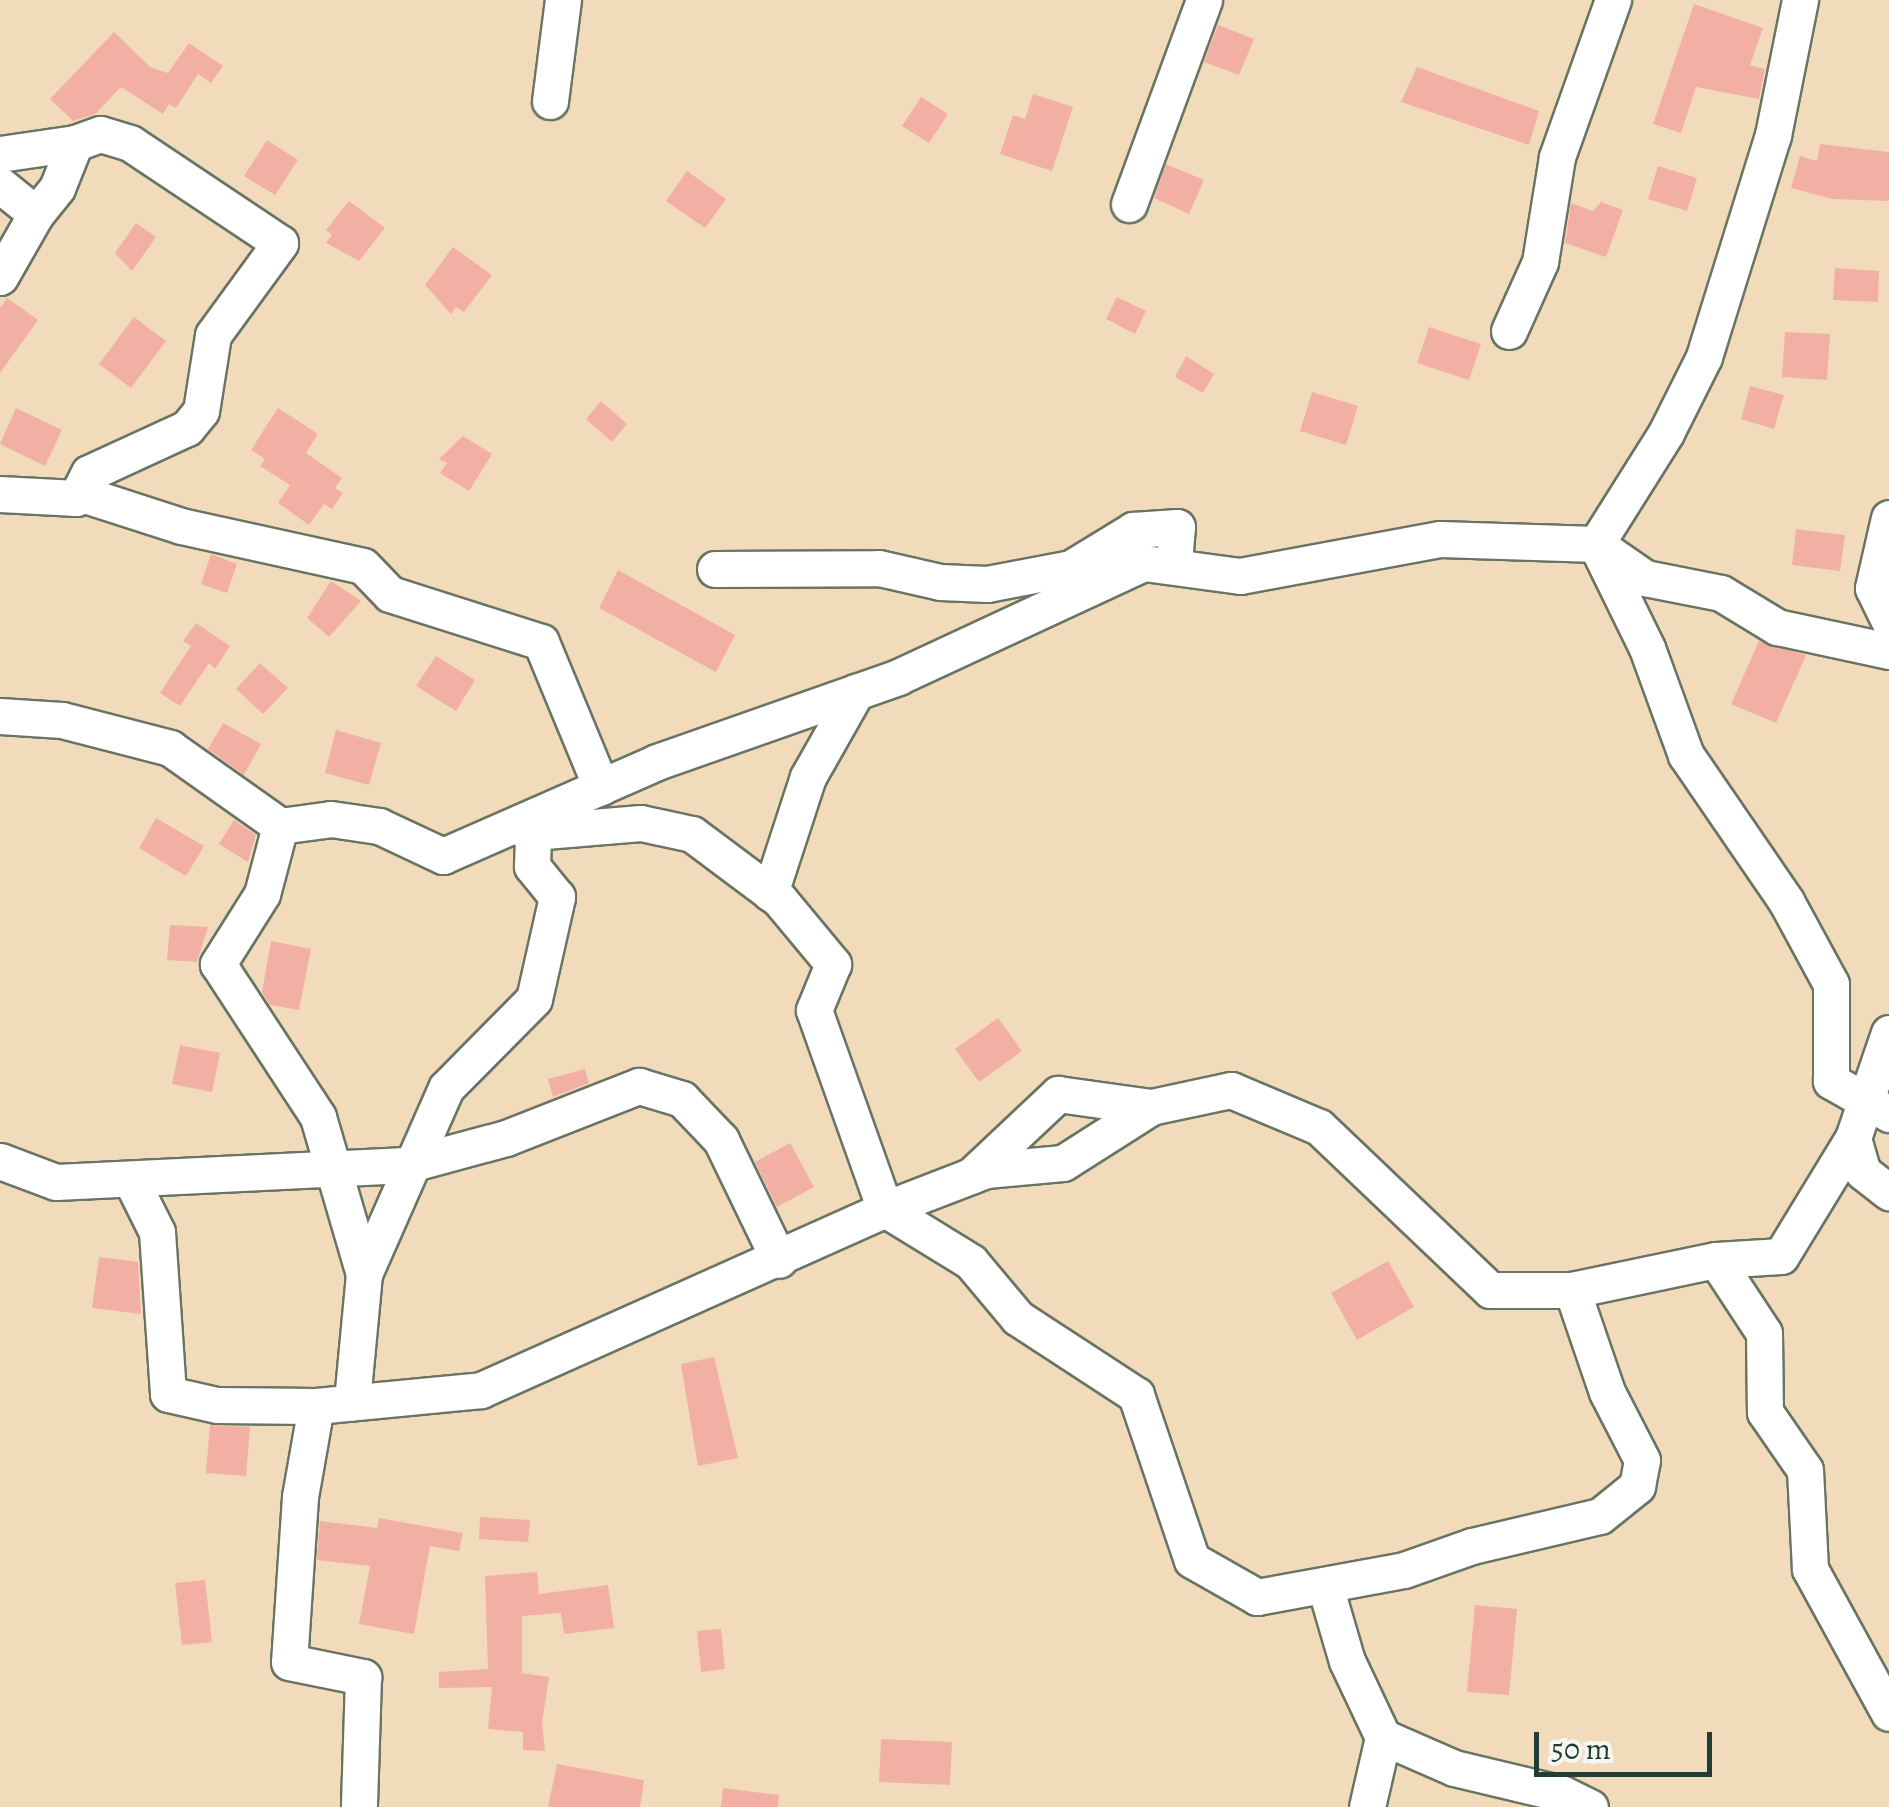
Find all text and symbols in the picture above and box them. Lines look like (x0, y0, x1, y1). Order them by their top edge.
scale bar (1539, 1712, 1716, 1774)
text: 50 m (1551, 1729, 1611, 1769)

